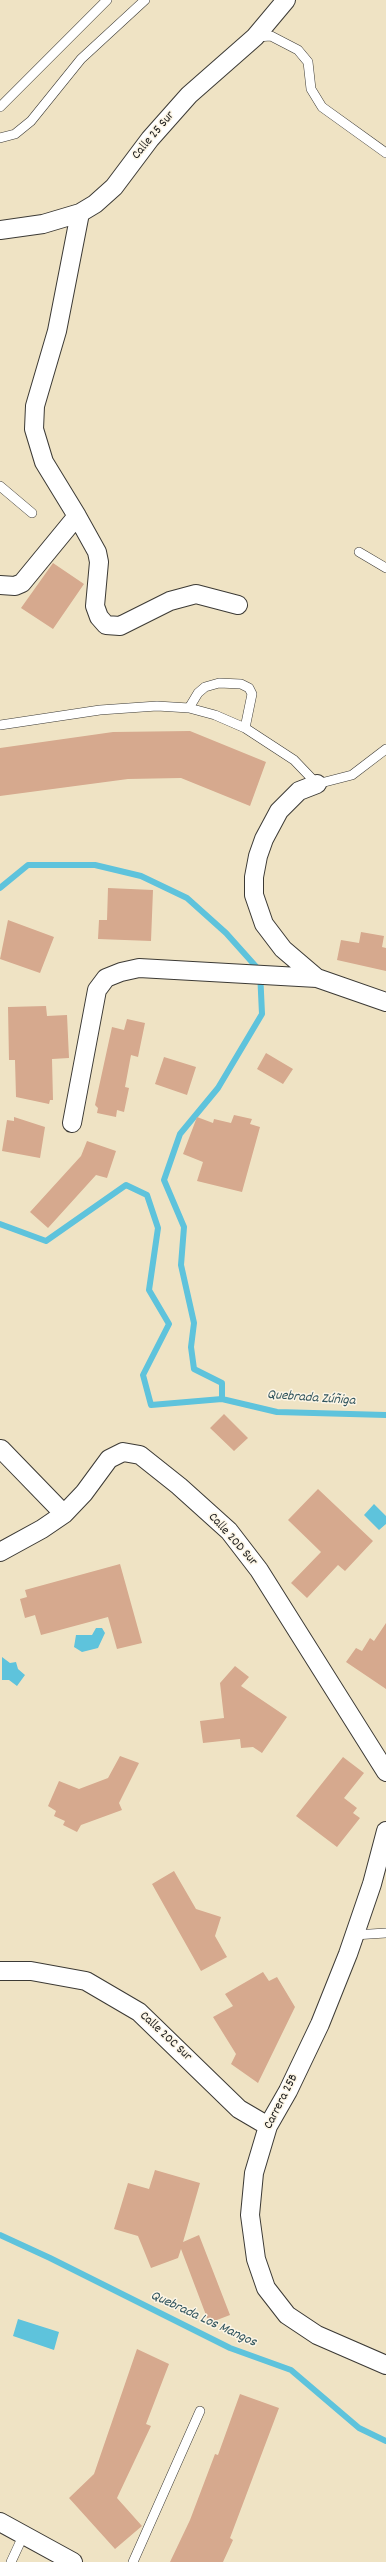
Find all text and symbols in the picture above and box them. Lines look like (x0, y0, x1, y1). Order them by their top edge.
street label: Calle 25 Sur (129, 109, 179, 163)
water label: Quebrada Zúñiga (266, 1388, 356, 1410)
street label: Calle 20D Sur (204, 1510, 260, 1570)
street label: Calle 20C Sur (136, 2009, 194, 2065)
street label: Carrera 25B (262, 2072, 302, 2132)
water label: Quebrada Los Mangos (147, 2288, 259, 2352)

